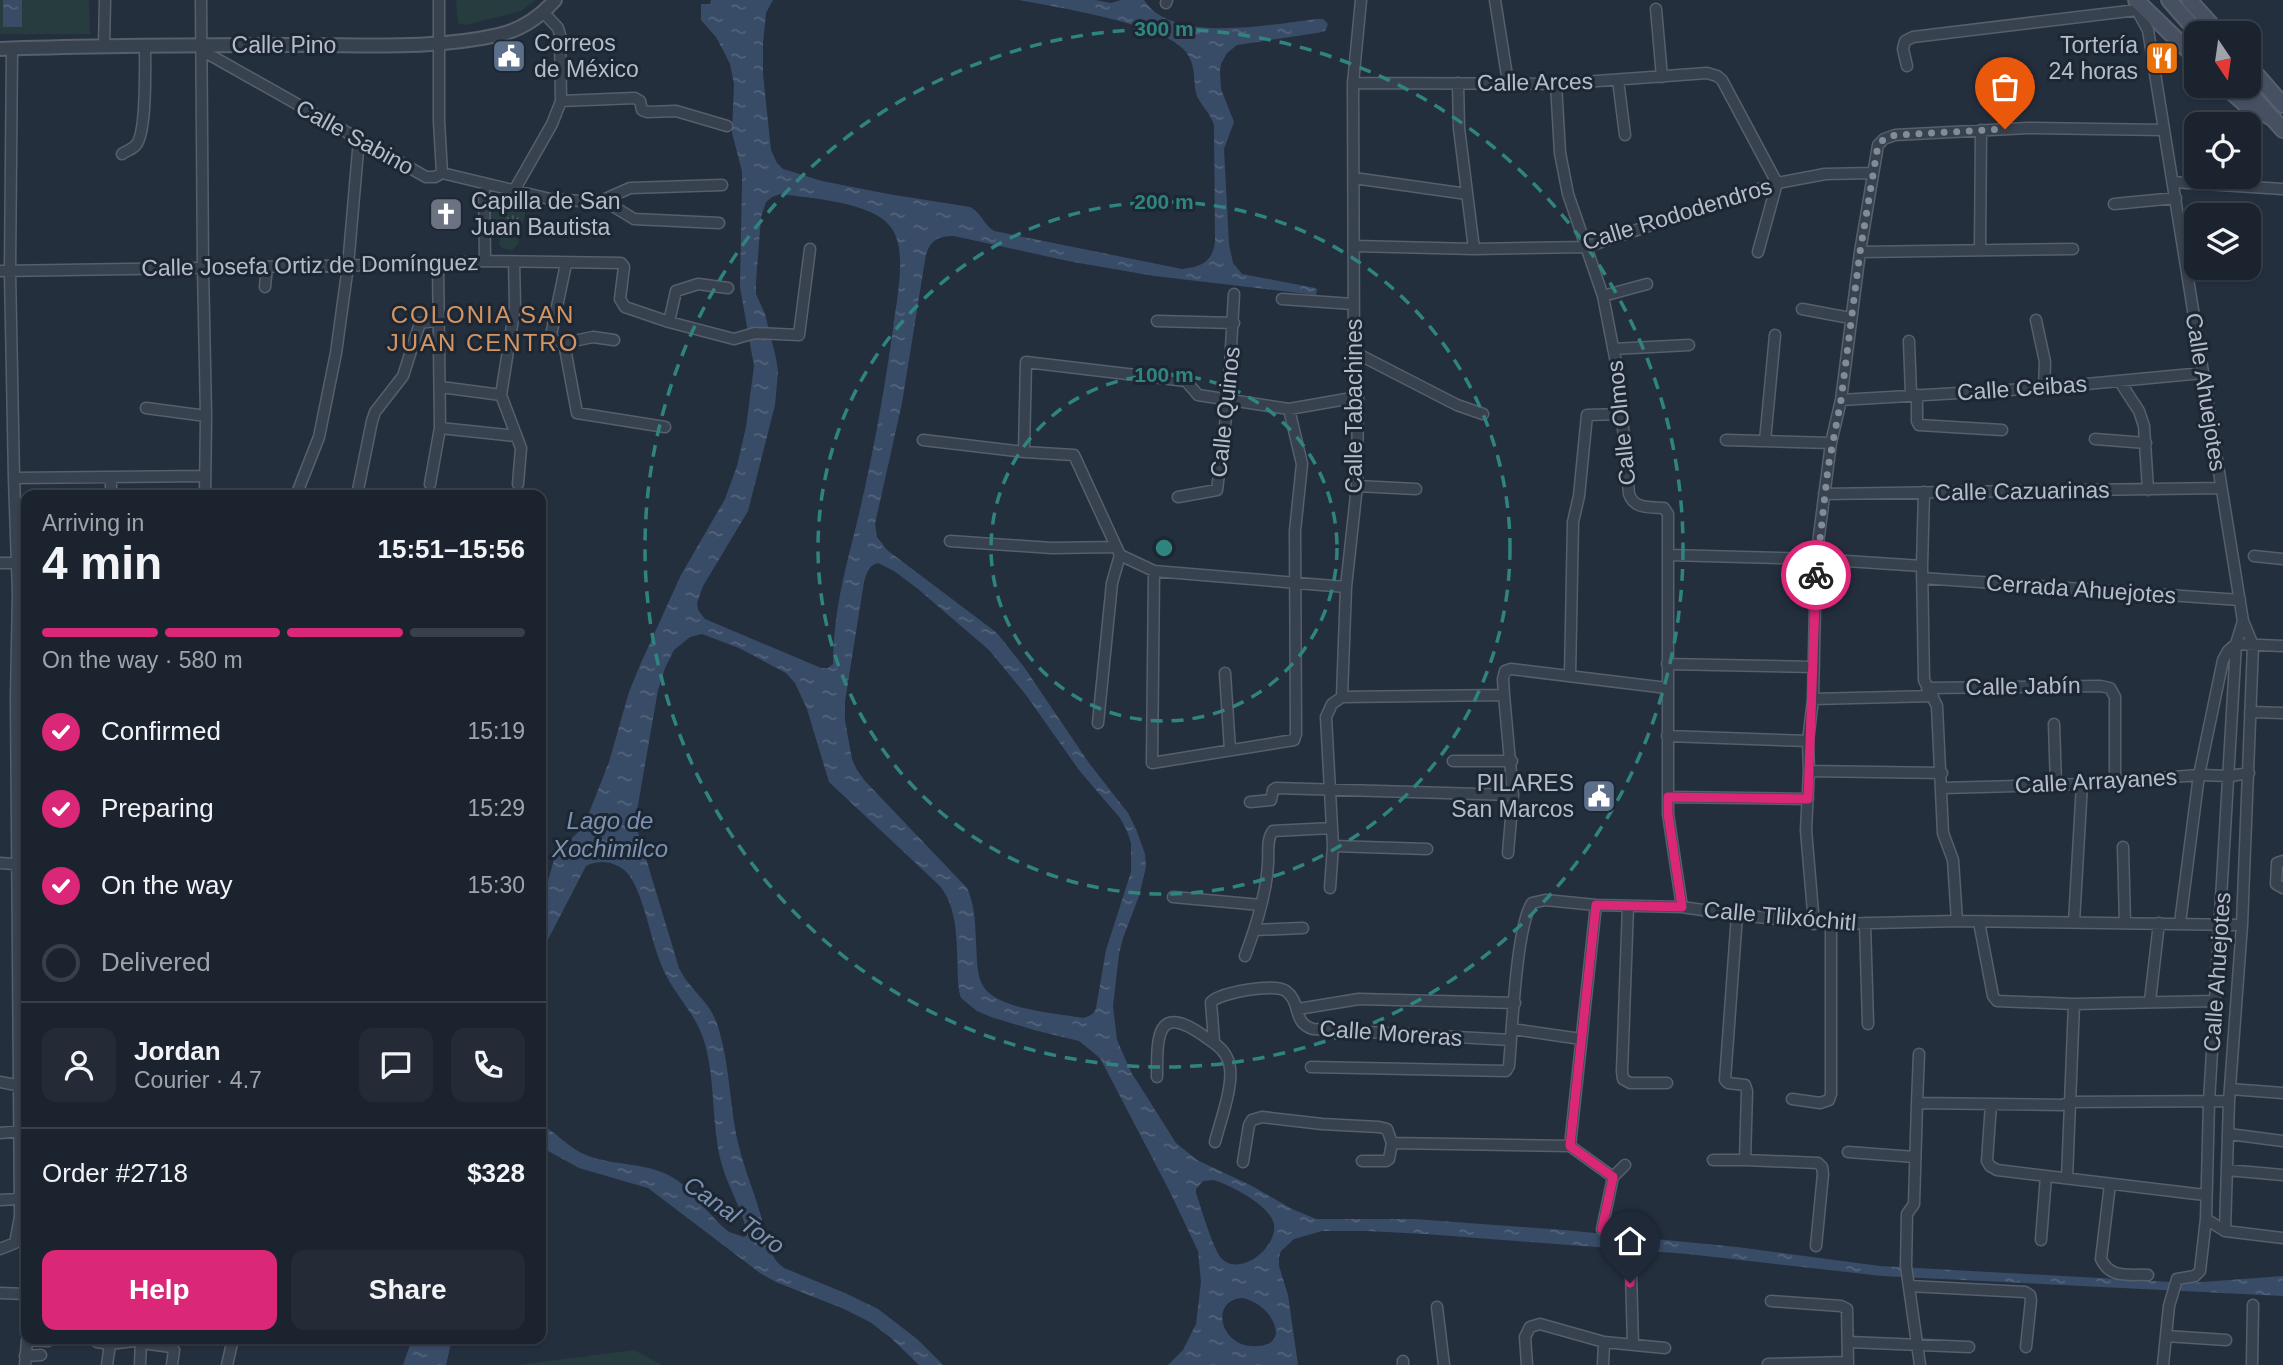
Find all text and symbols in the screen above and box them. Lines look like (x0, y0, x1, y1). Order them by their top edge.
text: 300 m (1134, 17, 1194, 40)
north arrow (2184, 21, 2261, 98)
map controls (2184, 21, 2261, 280)
place label: Correos de México (534, 30, 639, 82)
street label: Calle Pino (232, 32, 336, 58)
place label: Tortería 24 horas (2048, 32, 2138, 84)
public building icon: Correos de México (490, 37, 528, 75)
restaurant icon: Tortería 24 horas (2143, 39, 2181, 77)
pin (1975, 57, 2035, 129)
street label: Calle Arces (1477, 68, 1593, 96)
icon: bag (1986, 68, 2024, 106)
street label: Calle Sabino (292, 94, 418, 180)
button: locate (2184, 112, 2261, 189)
street label: Calle Rododendros (1579, 173, 1775, 255)
place label: Capilla de San Juan Bautista (471, 188, 621, 240)
text: 200 m (1134, 190, 1194, 213)
church icon: Capilla de San Juan Bautista (427, 195, 465, 233)
button: layers (2184, 203, 2261, 280)
street label: Calle Josefa Ortiz de Domínguez (141, 249, 479, 281)
district label: COLONIA SAN JUAN CENTRO (387, 301, 579, 356)
street label: Calle Ahuejotes (2181, 311, 2231, 473)
street label: Calle Tabachines (1341, 319, 1367, 493)
street label: Calle Quinos (1205, 345, 1245, 479)
street label: Calle Olmos (1602, 359, 1640, 487)
text: 100 m (1134, 363, 1194, 386)
street label: Calle Ceibas (1956, 370, 2088, 406)
street label: Calle Cazuarinas (1934, 476, 2110, 506)
text: Arriving in (42, 510, 144, 536)
text: 15:51–15:56 (378, 534, 525, 564)
centre of rings (1152, 536, 1176, 560)
text: 4 min (42, 537, 162, 589)
courier (1781, 540, 1851, 610)
icon: bike (1797, 556, 1835, 594)
street label: Cerrada Ahuejotes (1985, 569, 2177, 609)
text: On the way · 580 m (42, 647, 243, 673)
street label: Calle Jabín (1965, 672, 2081, 700)
icon: check (42, 713, 80, 751)
text: Confirmed (101, 716, 221, 746)
text: 15:19 (467, 718, 525, 744)
street label: Calle Arrayanes (2014, 764, 2178, 798)
place label: PILARES San Marcos (1451, 770, 1574, 822)
public building icon: PILARES San Marcos (1580, 777, 1618, 815)
icon: check (42, 790, 80, 828)
text: Preparing (101, 793, 214, 823)
text: 15:29 (467, 795, 525, 821)
water label: Lago de Xochimilco (551, 807, 668, 862)
icon: check (42, 867, 80, 905)
text: On the way (101, 870, 233, 900)
text: 15:30 (467, 872, 525, 898)
street label: Calle Ahuejotes (2198, 891, 2236, 1053)
street label: Calle Tlilxóchitl (1703, 896, 1857, 936)
text: Delivered (101, 947, 211, 977)
street label: Calle Moreras (1319, 1015, 1463, 1051)
button: person (42, 1028, 116, 1102)
button: chat (359, 1028, 433, 1102)
button: phone (451, 1028, 525, 1102)
text: Jordan (134, 1036, 221, 1066)
text: Courier · 4.7 (134, 1067, 262, 1093)
text: Order #2718 (42, 1158, 188, 1188)
text: $328 (467, 1158, 525, 1188)
water label: Canal Toro (679, 1170, 790, 1259)
pin (1600, 1211, 1660, 1283)
icon: home (1611, 1222, 1649, 1260)
button: Help (42, 1250, 277, 1330)
button: Share (291, 1250, 525, 1330)

